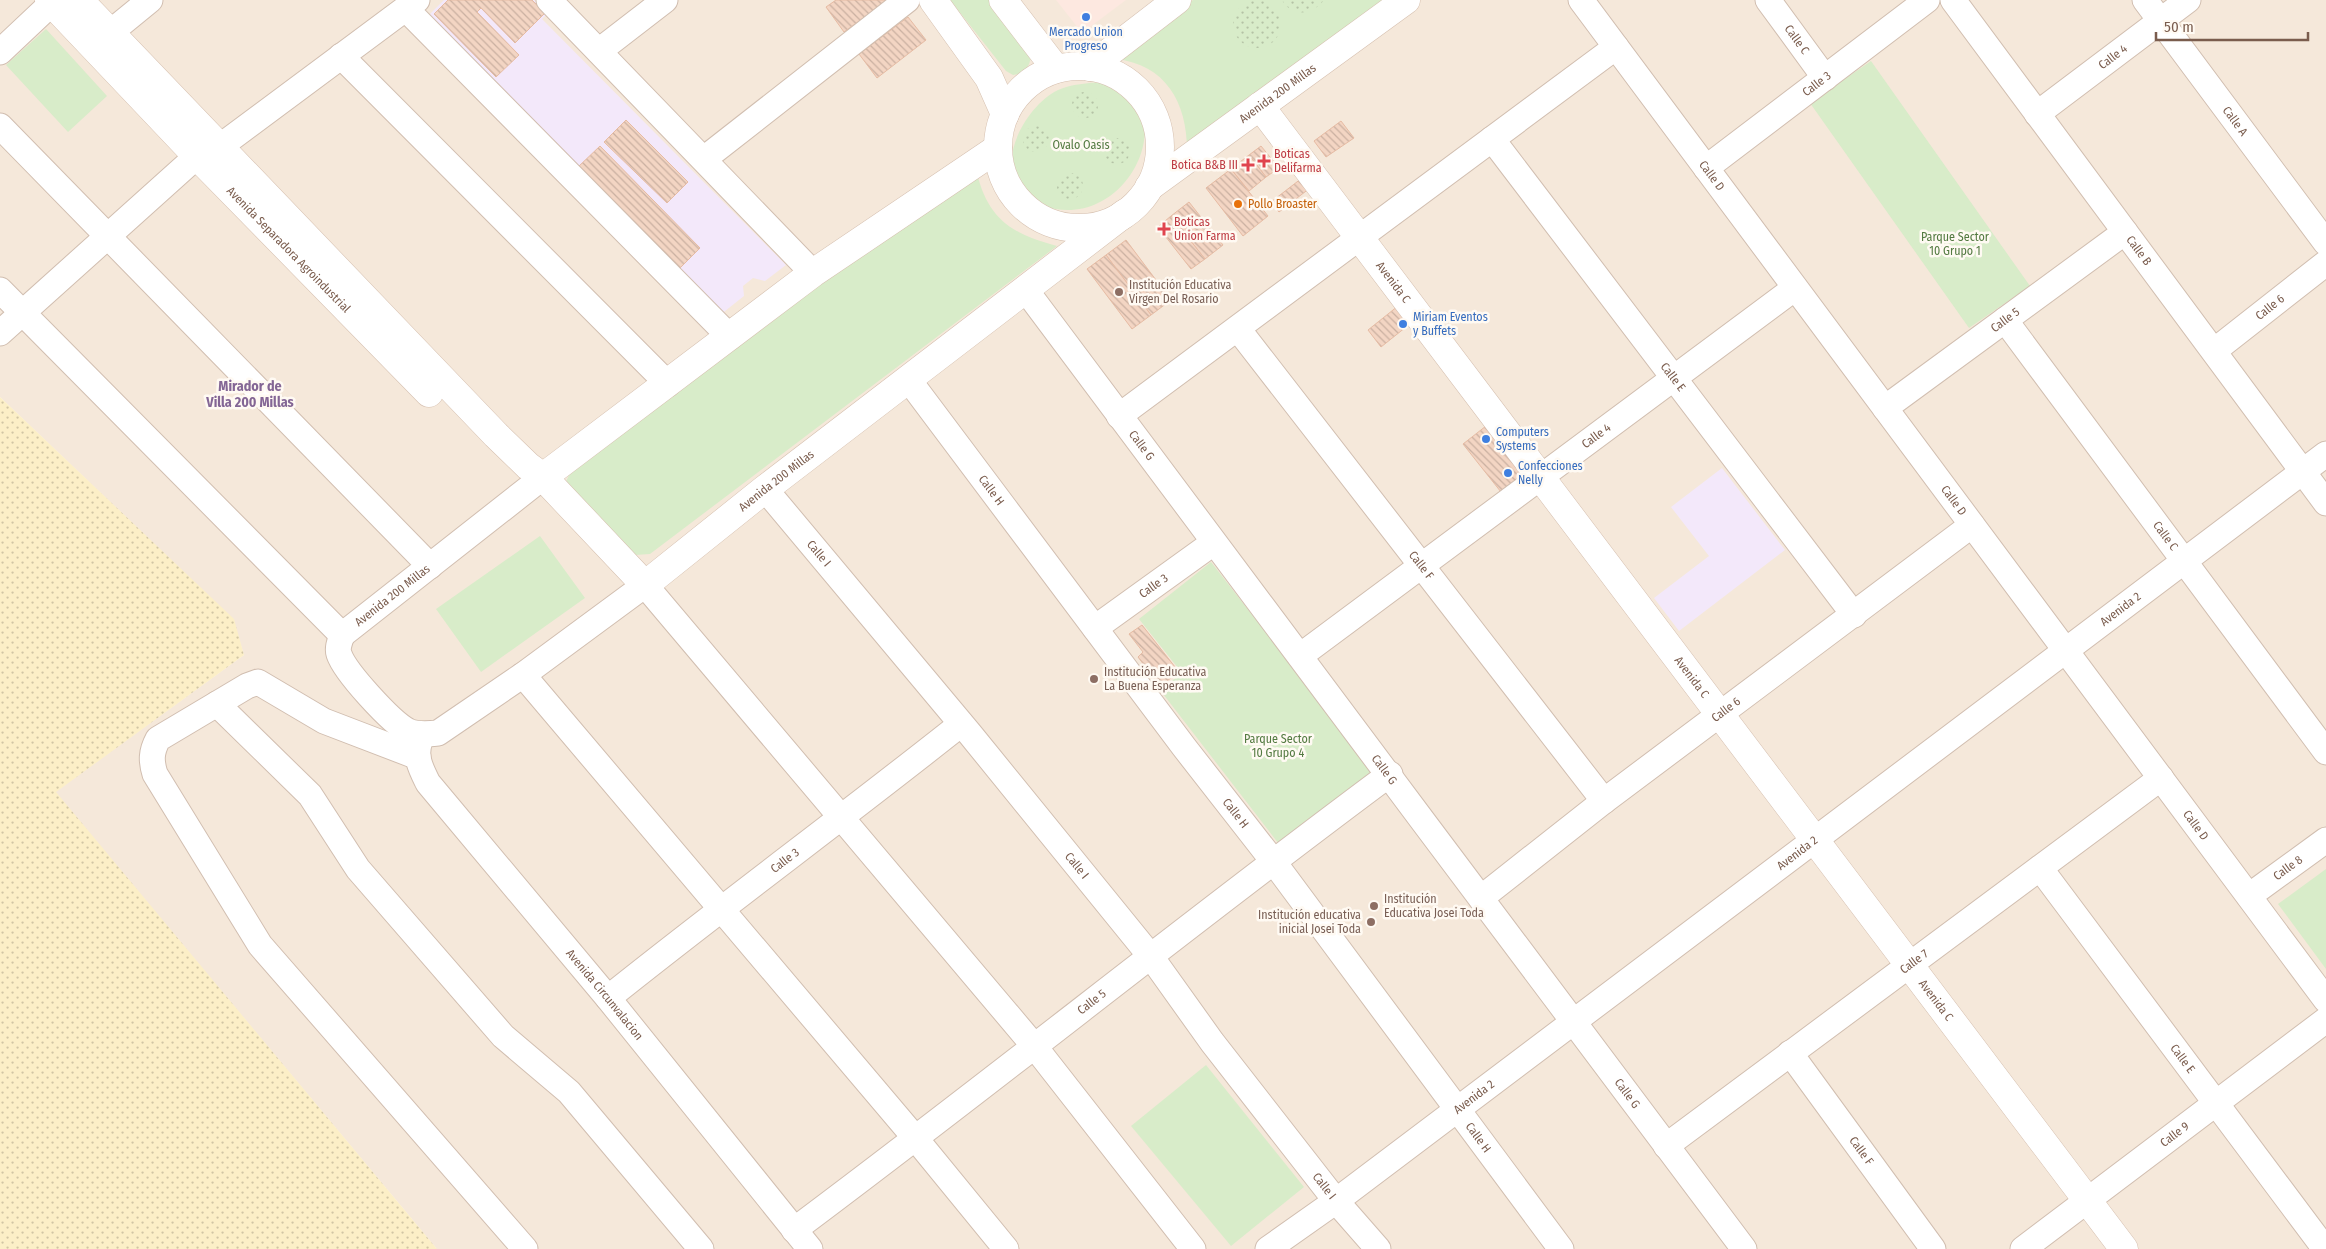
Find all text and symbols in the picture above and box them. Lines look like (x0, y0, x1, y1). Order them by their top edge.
scale bar (2156, 10, 2308, 42)
marker: Mercado Union Progreso (1080, 11, 1092, 23)
text: 50 m (2164, 18, 2194, 36)
street label: Calle C (1782, 22, 1812, 57)
place label: Mercado Union Progreso (1049, 25, 1123, 53)
street label: Calle 4 (2096, 41, 2130, 72)
street label: Avenida 200 Millas (1236, 61, 1319, 126)
street label: Calle 3 (1800, 69, 1834, 99)
street label: Calle A (2220, 104, 2251, 139)
park label: Ovalo Oasis (1052, 138, 1110, 152)
place label: Boticas Delifarma (1274, 147, 1322, 175)
marker: Boticas Delifarma (1258, 155, 1270, 167)
place label: Botica B&B III (1171, 158, 1238, 172)
street label: Calle D (1696, 158, 1728, 193)
marker: Botica B&B III (1242, 159, 1254, 171)
street label: Avenida Separadora Agroindustrial (224, 184, 353, 315)
place label: Pollo Broaster (1248, 197, 1318, 211)
marker: Pollo Broaster (1232, 198, 1244, 210)
place label: Boticas Union Farma (1174, 215, 1236, 243)
marker: Boticas Union Farma (1158, 223, 1170, 235)
park label: Parque Sector 10 Grupo 1 (1921, 230, 1990, 258)
street label: Calle B (2123, 233, 2155, 269)
street label: Avenida C (1373, 259, 1413, 306)
place label: Institución Educativa Virgen Del Rosario (1129, 278, 1231, 306)
marker: Institución Educativa Virgen Del Rosario (1113, 286, 1125, 298)
street label: Calle 6 (2253, 291, 2287, 323)
street label: Calle 5 (1988, 304, 2023, 335)
place label: Miriam Eventos y Buffets (1413, 310, 1488, 338)
marker: Miriam Eventos y Buffets (1397, 318, 1409, 330)
street label: Calle E (1658, 360, 1689, 394)
district label: Mirador de Villa 200 Millas (205, 378, 294, 411)
street label: Calle 4 (1579, 420, 1614, 451)
place label: Computers Systems (1496, 425, 1549, 453)
street label: Calle G (1126, 428, 1157, 463)
marker: Computers Systems (1480, 433, 1492, 445)
street label: Avenida 200 Millas (736, 447, 817, 514)
place label: Confecciones Nelly (1518, 459, 1583, 487)
marker: Confecciones Nelly (1502, 467, 1514, 479)
street label: Calle H (976, 472, 1007, 508)
street label: Calle D (1938, 483, 1970, 518)
street label: Calle C (2150, 519, 2181, 553)
street label: Calle I (804, 537, 834, 569)
street label: Calle F (1406, 548, 1437, 583)
street label: Avenida 200 Millas (352, 562, 433, 629)
street label: Calle 3 (1136, 571, 1171, 601)
street label: Avenida 2 (2097, 589, 2144, 629)
street label: Avenida C (1672, 654, 1712, 701)
place label: Institución Educativa La Buena Esperanza (1104, 665, 1206, 693)
marker: Institución Educativa La Buena Esperanza (1088, 673, 1100, 685)
street label: Calle 6 (1709, 694, 1743, 725)
park label: Parque Sector 10 Grupo 4 (1244, 732, 1313, 760)
street label: Calle G (1369, 752, 1400, 787)
street label: Calle H (1220, 795, 1252, 831)
street label: Calle D (2180, 807, 2211, 843)
street label: Avenida 2 (1774, 833, 1820, 873)
street label: Calle 3 (768, 845, 802, 876)
street label: Calle I (1062, 850, 1092, 882)
street label: Calle 8 (2270, 852, 2305, 883)
place label: Institución Educativa Josei Toda (1384, 892, 1484, 920)
marker: Institución Educativa Josei Toda (1368, 900, 1380, 912)
place label: Institución educativa inicial Josei Toda (1258, 908, 1361, 936)
marker: Institución educativa inicial Josei Toda (1365, 916, 1377, 928)
street label: Avenida Circunvalacion (563, 946, 646, 1043)
street label: Calle 7 (1897, 947, 1931, 977)
street label: Avenida C (1916, 977, 1956, 1024)
street label: Calle 5 (1075, 986, 1109, 1017)
street label: Calle E (2167, 1041, 2198, 1076)
street label: Calle G (1612, 1076, 1643, 1111)
street label: Avenida 2 (1451, 1077, 1497, 1117)
street label: Calle 9 (2157, 1119, 2192, 1150)
street label: Calle H (1462, 1120, 1494, 1155)
street label: Calle F (1846, 1134, 1877, 1168)
street label: Calle I (1310, 1170, 1339, 1202)

